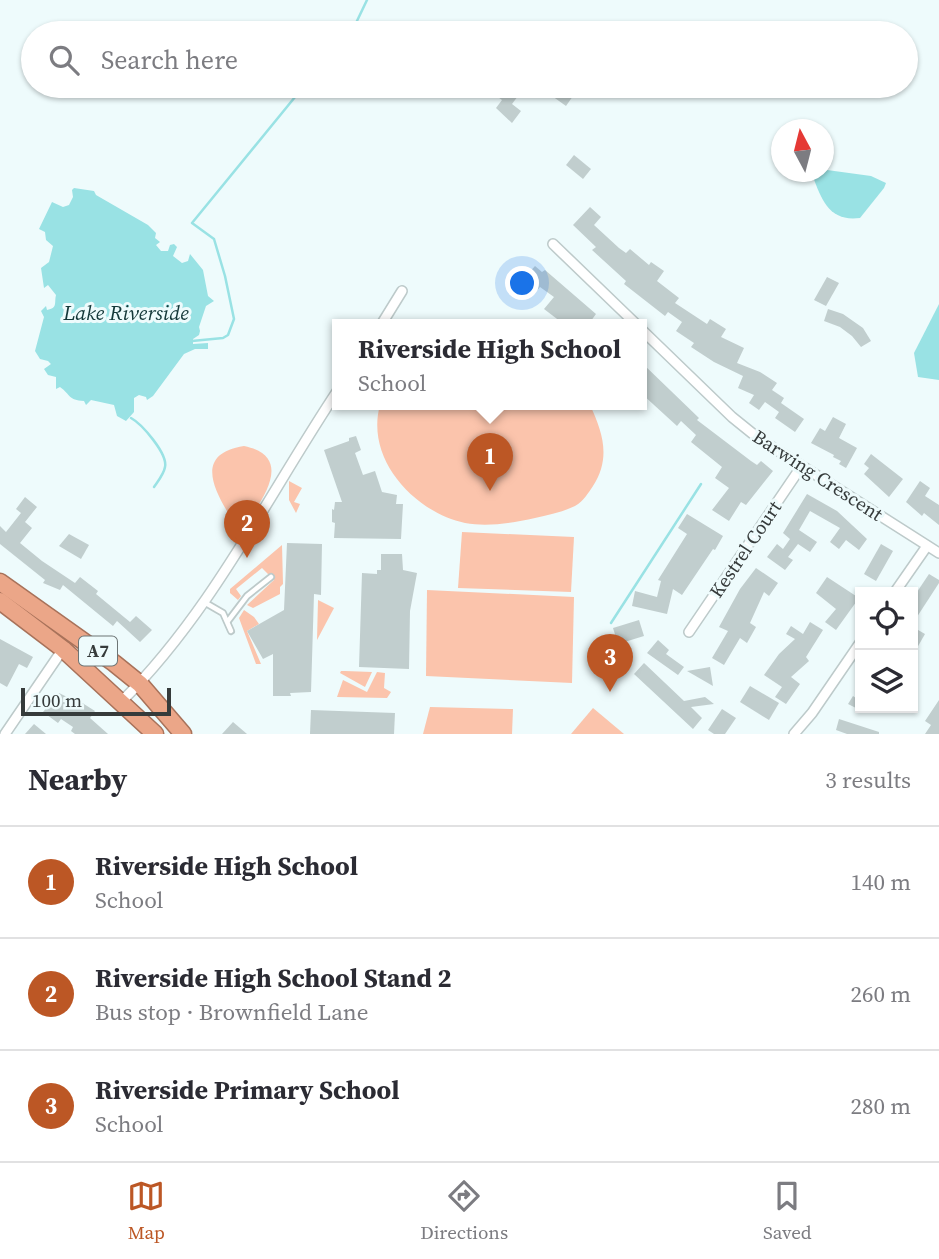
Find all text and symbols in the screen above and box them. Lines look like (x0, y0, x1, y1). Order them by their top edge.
search box (21, 21, 918, 98)
icon: search (45, 41, 83, 79)
text: Search here (101, 42, 238, 78)
north arrow (771, 119, 834, 182)
your location (505, 266, 539, 300)
water label: Lake Riverside (62, 298, 189, 327)
popup (332, 319, 647, 410)
text: Riverside High School (358, 331, 621, 367)
text: School (358, 367, 426, 399)
street label: Barwing Crescent (748, 423, 889, 527)
pin: 1 (467, 433, 513, 491)
street label: Kestrel Court (703, 495, 787, 603)
pin: 2 (224, 500, 270, 558)
map controls (855, 587, 918, 713)
button: locate (855, 587, 918, 650)
pin: 3 (587, 634, 633, 692)
road number: A7 (79, 636, 117, 666)
button: layers (855, 650, 918, 713)
scale bar (21, 685, 172, 717)
text: 100 m (32, 687, 82, 713)
text: Nearby (28, 759, 127, 800)
text: 3 results (825, 764, 911, 796)
text: Riverside High School (95, 848, 358, 884)
text: 1 (45, 866, 57, 898)
text: 140 m (850, 866, 911, 898)
text: School (95, 884, 163, 916)
text: Riverside High School Stand 2 (95, 960, 452, 996)
text: 2 (45, 978, 57, 1010)
text: 260 m (850, 978, 911, 1010)
text: Bus stop · Brownfield Lane (95, 996, 368, 1028)
text: Riverside Primary School (95, 1072, 400, 1108)
text: 3 (45, 1090, 57, 1122)
text: 280 m (850, 1090, 911, 1122)
text: School (95, 1108, 163, 1140)
tab: Map (127, 1177, 165, 1245)
tab: Directions (420, 1177, 508, 1245)
tab: Saved (763, 1177, 812, 1245)

